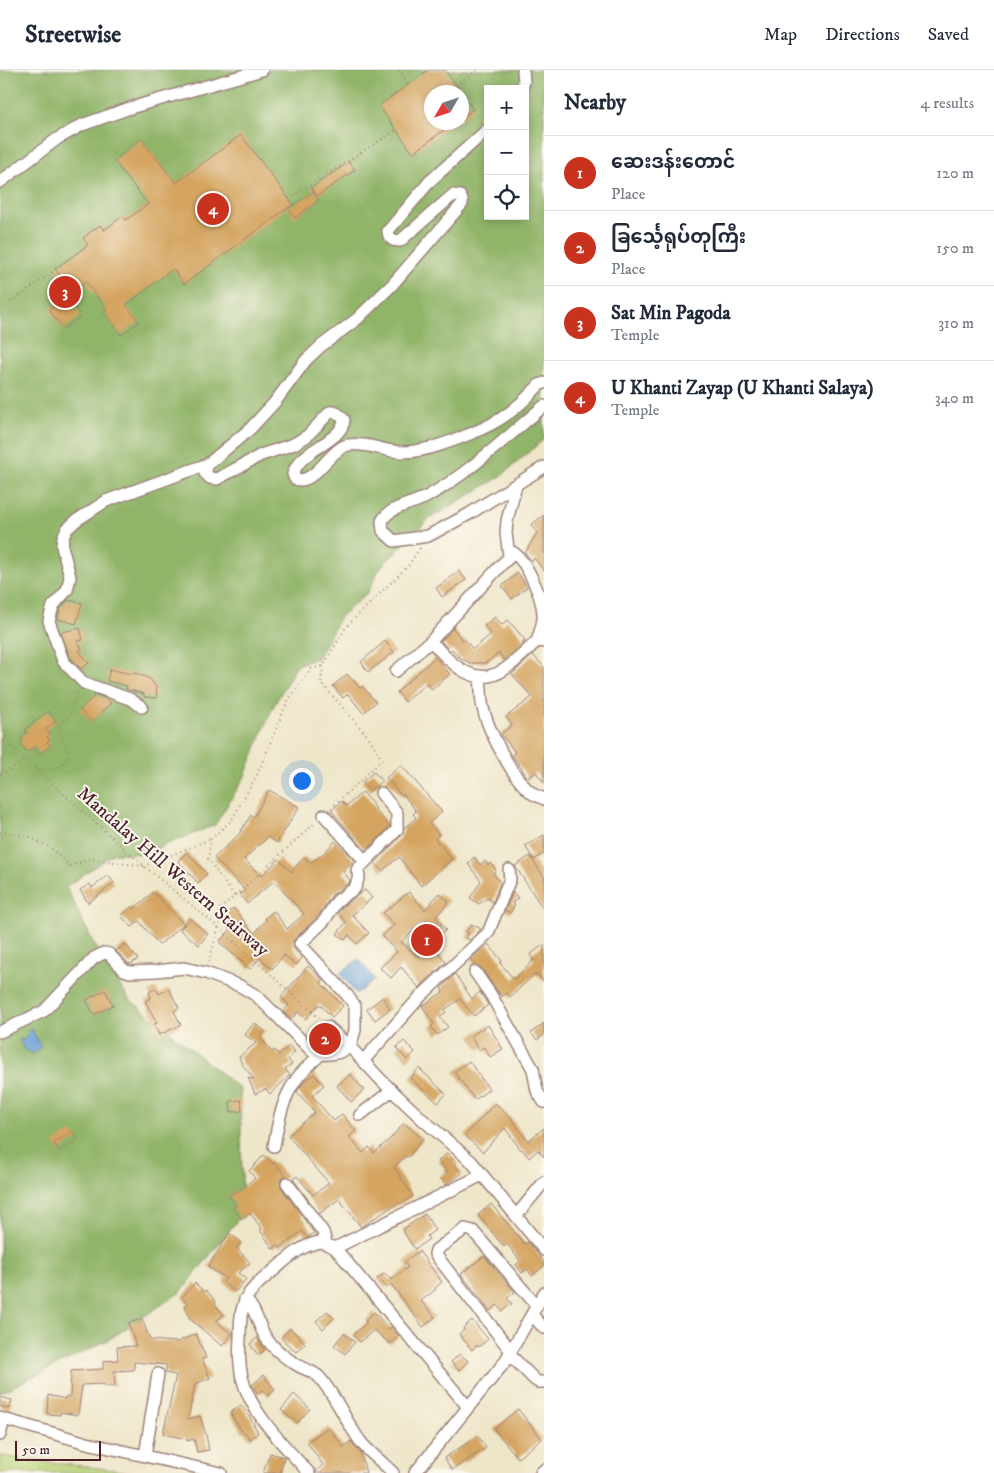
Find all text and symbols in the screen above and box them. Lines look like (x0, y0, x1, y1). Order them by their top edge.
text: Streetwise (25, 20, 121, 50)
text: Map (764, 24, 797, 46)
text: Directions (825, 24, 900, 46)
text: Saved (928, 24, 969, 46)
north arrow (424, 85, 469, 130)
map controls (484, 85, 529, 220)
button: + (484, 85, 529, 130)
text: Nearby (564, 90, 626, 116)
text: 4 results (921, 93, 974, 113)
button: − (484, 130, 529, 175)
text: ဆေးဒန်းတောင် (611, 151, 735, 174)
text: 1 (577, 163, 583, 183)
text: 120 m (936, 163, 974, 183)
button: locate (484, 175, 529, 220)
text: Place (611, 184, 645, 204)
pin: 4 (197, 190, 229, 228)
text: ခြင်္သေ့ရုပ်တုကြီး (611, 226, 746, 249)
text: 2 (576, 238, 584, 258)
text: 150 m (936, 238, 974, 258)
text: Place (611, 259, 645, 279)
pin: 3 (49, 273, 81, 311)
text: Sat Min Pagoda (611, 302, 731, 325)
text: 3 (577, 313, 583, 333)
text: 310 m (938, 313, 974, 333)
text: Temple (611, 325, 659, 345)
text: U Khanti Zayap (U Khanti Salaya) (611, 377, 873, 400)
text: 4 (575, 388, 585, 408)
text: 340 m (935, 388, 974, 408)
text: Temple (611, 400, 659, 420)
your location (289, 768, 315, 794)
street label: Mandalay Hill Western Stairway (72, 782, 275, 962)
pin: 1 (411, 921, 443, 959)
pin: 2 (309, 1020, 341, 1058)
scale bar (15, 1438, 101, 1461)
text: 50 m (22, 1441, 50, 1459)

